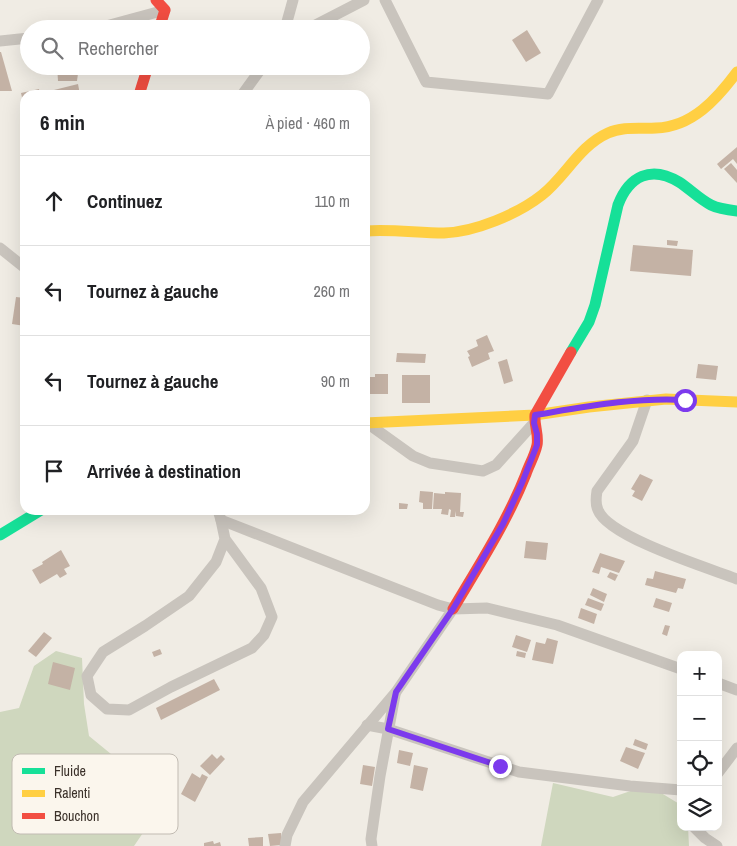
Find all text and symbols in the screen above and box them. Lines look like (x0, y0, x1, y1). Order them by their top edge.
search box (20, 20, 370, 75)
icon: search (38, 34, 66, 62)
text: Rechercher (78, 35, 159, 61)
text: 6 min (40, 108, 85, 137)
text: À pied · 460 m (265, 112, 350, 134)
icon: ahead (40, 187, 68, 215)
text: Continuez (87, 188, 162, 214)
text: 110 m (314, 190, 350, 212)
icon: left (40, 277, 68, 305)
text: Tournez à gauche (87, 278, 218, 304)
text: 260 m (314, 280, 350, 302)
icon: left (40, 367, 68, 395)
text: Tournez à gauche (87, 368, 218, 394)
text: 90 m (321, 370, 350, 392)
route start (674, 389, 697, 412)
icon: arrive (40, 457, 68, 485)
text: Arrivée à destination (87, 458, 241, 484)
map controls (677, 651, 722, 831)
button: + (677, 651, 722, 696)
button: − (677, 696, 722, 741)
button: locate (677, 741, 722, 786)
legend (12, 754, 178, 834)
route end (489, 755, 512, 778)
text: Fluide (54, 762, 86, 780)
text: Ralenti (54, 784, 90, 802)
button: layers (677, 786, 722, 831)
text: Bouchon (54, 807, 99, 825)

